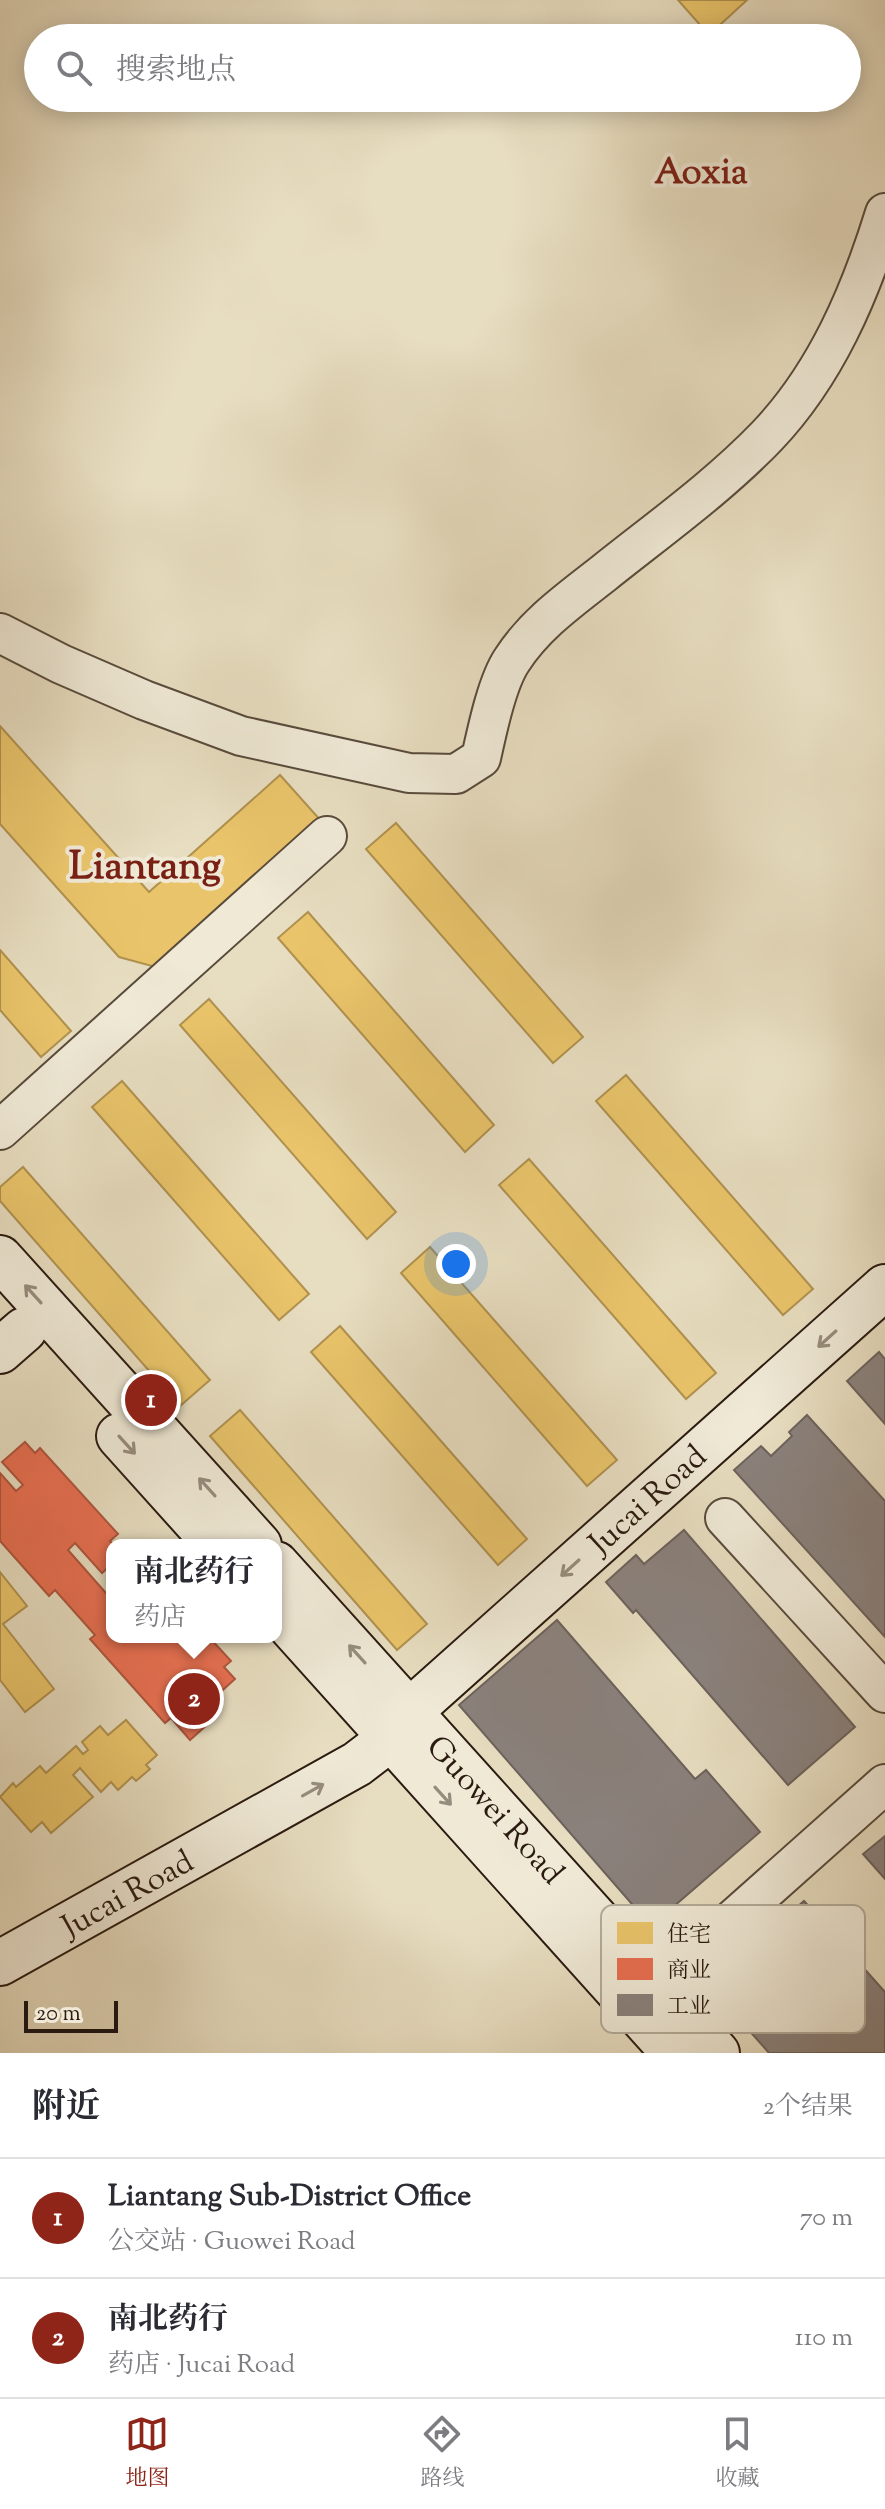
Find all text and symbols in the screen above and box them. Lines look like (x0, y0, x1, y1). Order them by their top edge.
search box (24, 24, 861, 112)
icon: search (52, 46, 96, 90)
text: 搜索地点 (116, 50, 236, 93)
district label: Aoxia (654, 148, 748, 200)
district label: Liantang (69, 840, 221, 897)
your location (436, 1244, 476, 1284)
one-way arrow (23, 1284, 42, 1304)
one-way arrow (817, 1329, 837, 1347)
pin: 1 (125, 1370, 177, 1430)
one-way arrow (118, 1434, 136, 1454)
street label: Jucai Road (578, 1436, 718, 1568)
one-way arrow (197, 1477, 216, 1497)
popup (106, 1539, 282, 1643)
text: 南北药行 (134, 1552, 254, 1595)
one-way arrow (561, 1559, 581, 1577)
text: 药店 (134, 1600, 186, 1637)
one-way arrow (349, 1645, 367, 1665)
pin: 2 (168, 1669, 220, 1729)
street label: Guowei Road (414, 1726, 573, 1896)
one-way arrow (301, 1781, 324, 1797)
one-way arrow (434, 1786, 452, 1806)
street label: Jucai Road (52, 1840, 203, 1952)
legend (601, 1905, 865, 2033)
text: 住宅 (667, 1920, 711, 1952)
text: 商业 (667, 1956, 711, 1988)
text: 工业 (667, 1992, 711, 2024)
scale bar (24, 1997, 118, 2033)
text: 20 m (36, 1999, 81, 2031)
text: 附近 (32, 2084, 100, 2133)
text: 2个结果 (763, 2089, 853, 2126)
text: Liantang Sub-District Office (108, 2176, 471, 2219)
text: 1 (54, 2200, 62, 2237)
text: 70 m (800, 2200, 853, 2237)
text: 公交站 · Guowei Road (108, 2224, 356, 2261)
text: 南北药行 (108, 2299, 228, 2342)
text: 2 (52, 2320, 64, 2357)
text: 110 m (795, 2320, 853, 2357)
text: 药店 · Jucai Road (108, 2347, 295, 2384)
tab: 地图 (125, 2412, 170, 2496)
tab: 路线 (420, 2412, 465, 2496)
tab: 收藏 (715, 2412, 760, 2496)

